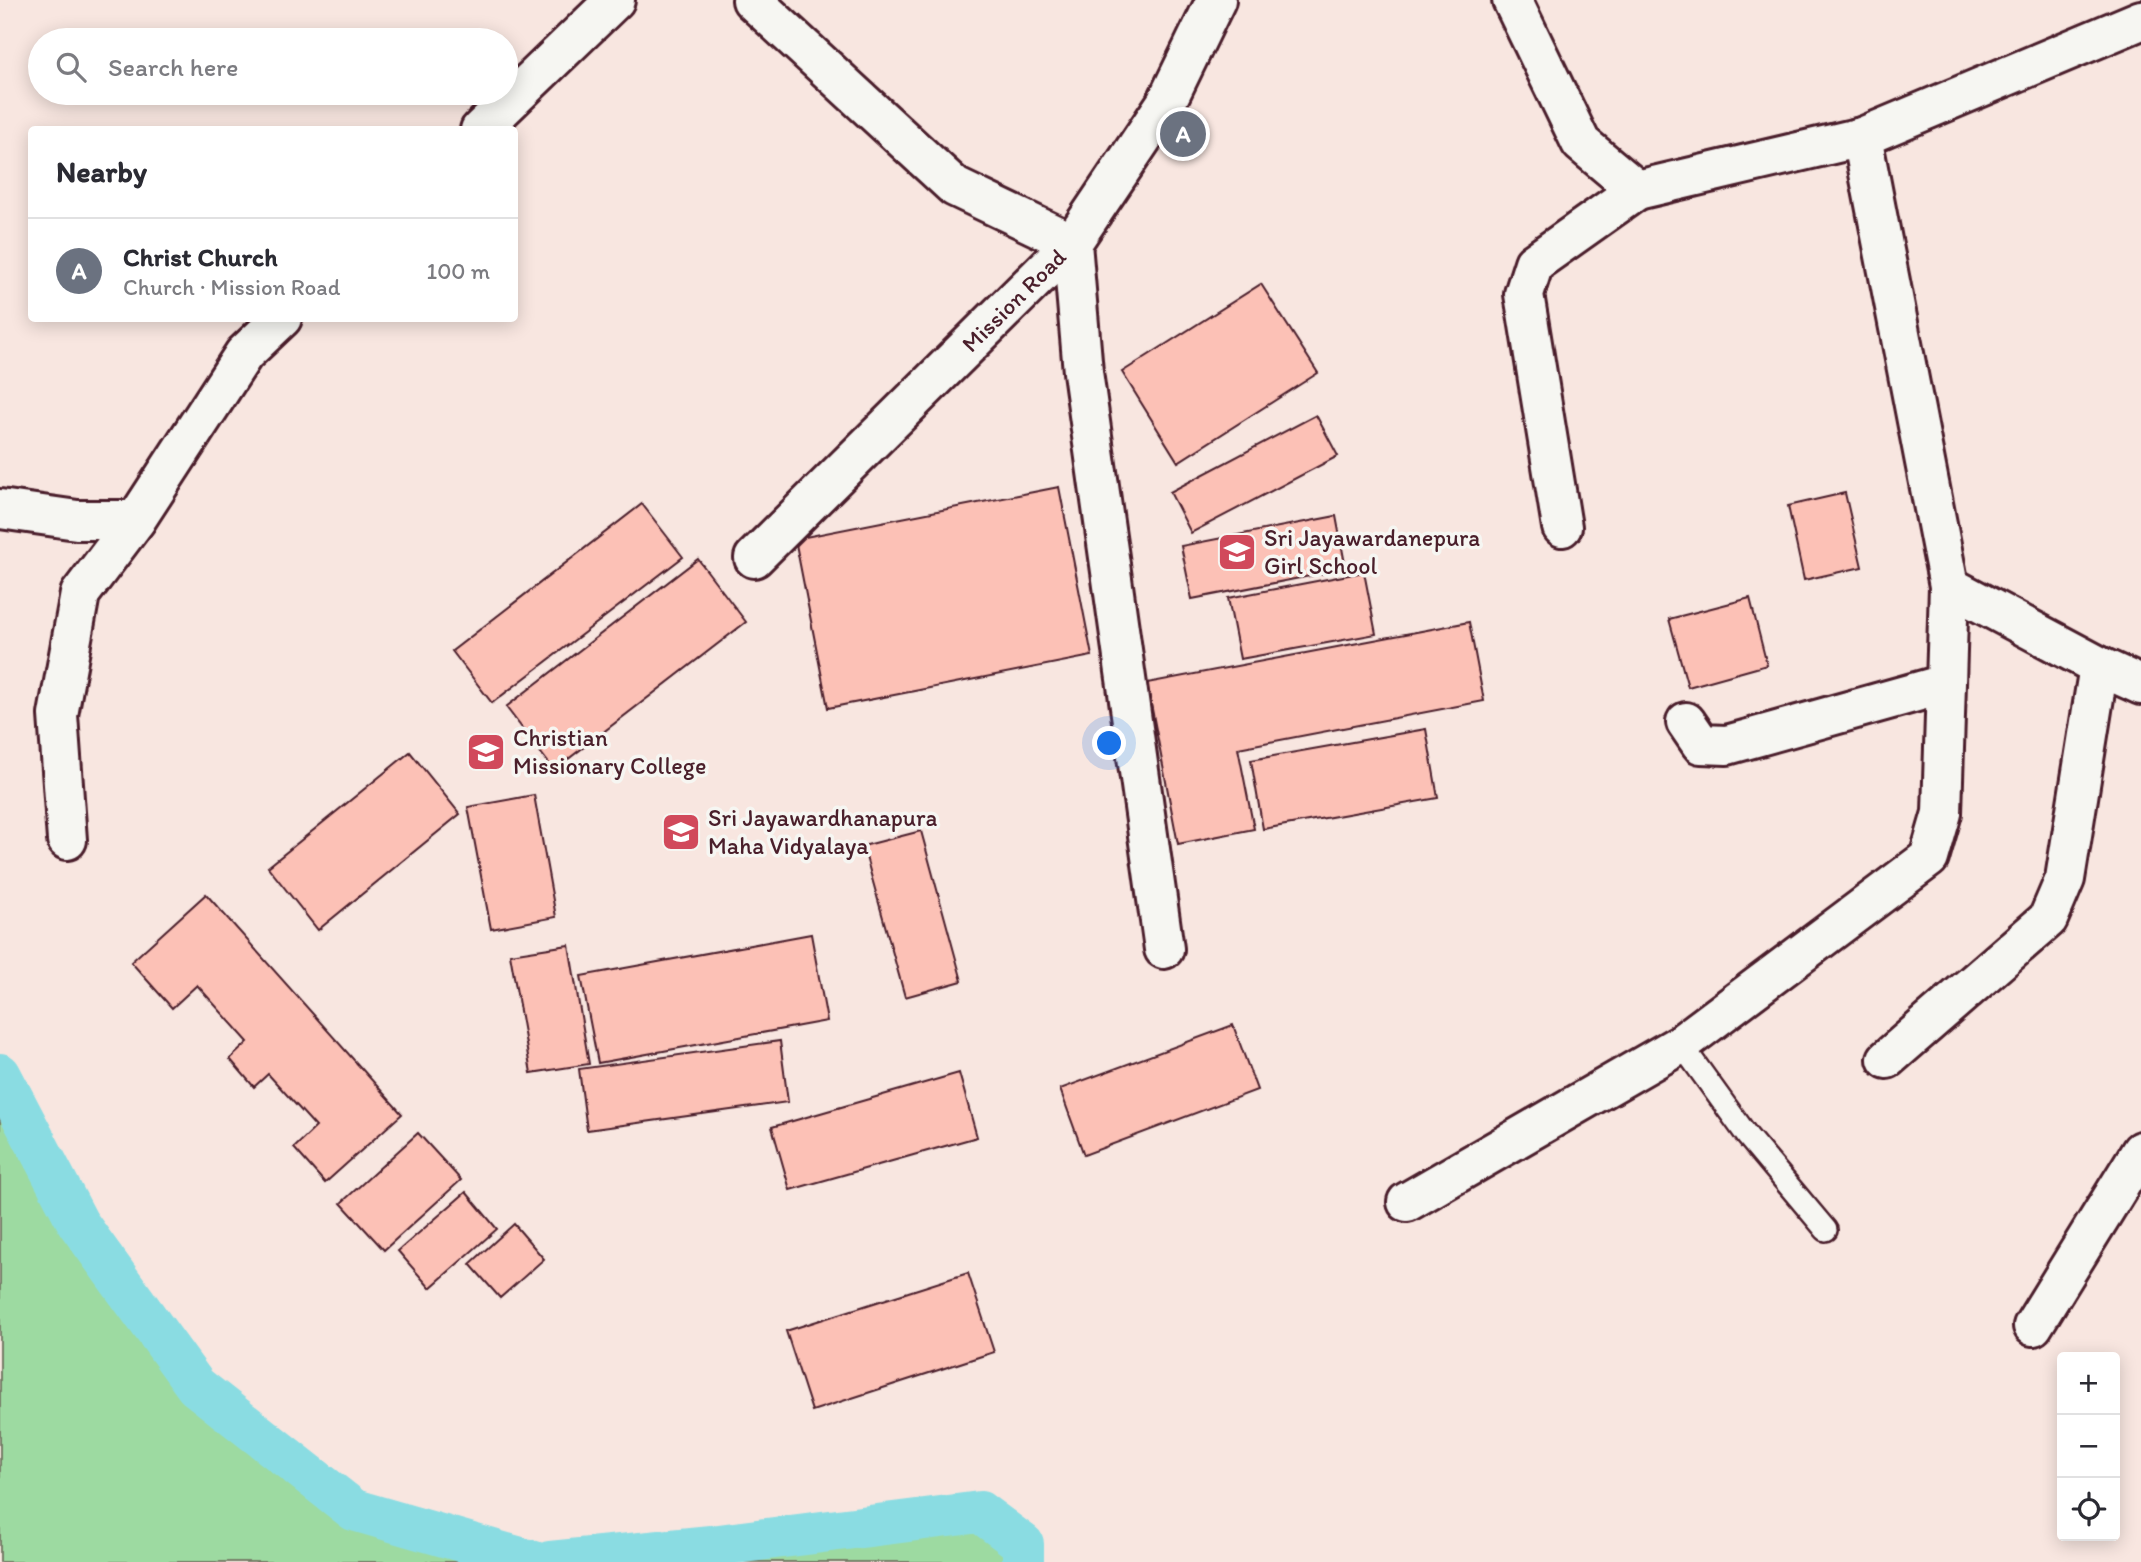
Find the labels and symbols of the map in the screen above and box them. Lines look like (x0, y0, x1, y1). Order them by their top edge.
pin: A (1160, 108, 1206, 160)
street label: Mission Road (955, 242, 1072, 358)
place label: Sri Jayawardanepura Girl School (1264, 523, 1480, 580)
school or university icon: Sri Jayawardanepura Girl School (1216, 531, 1258, 573)
place label: Christian Missionary College (513, 723, 706, 780)
your location (1092, 726, 1126, 760)
school or university icon: Christian Missionary College (465, 731, 507, 773)
place label: Sri Jayawardhanapura Maha Vidyalaya (708, 803, 938, 860)
school or university icon: Sri Jayawardhanapura Maha Vidyalaya (660, 811, 702, 853)

